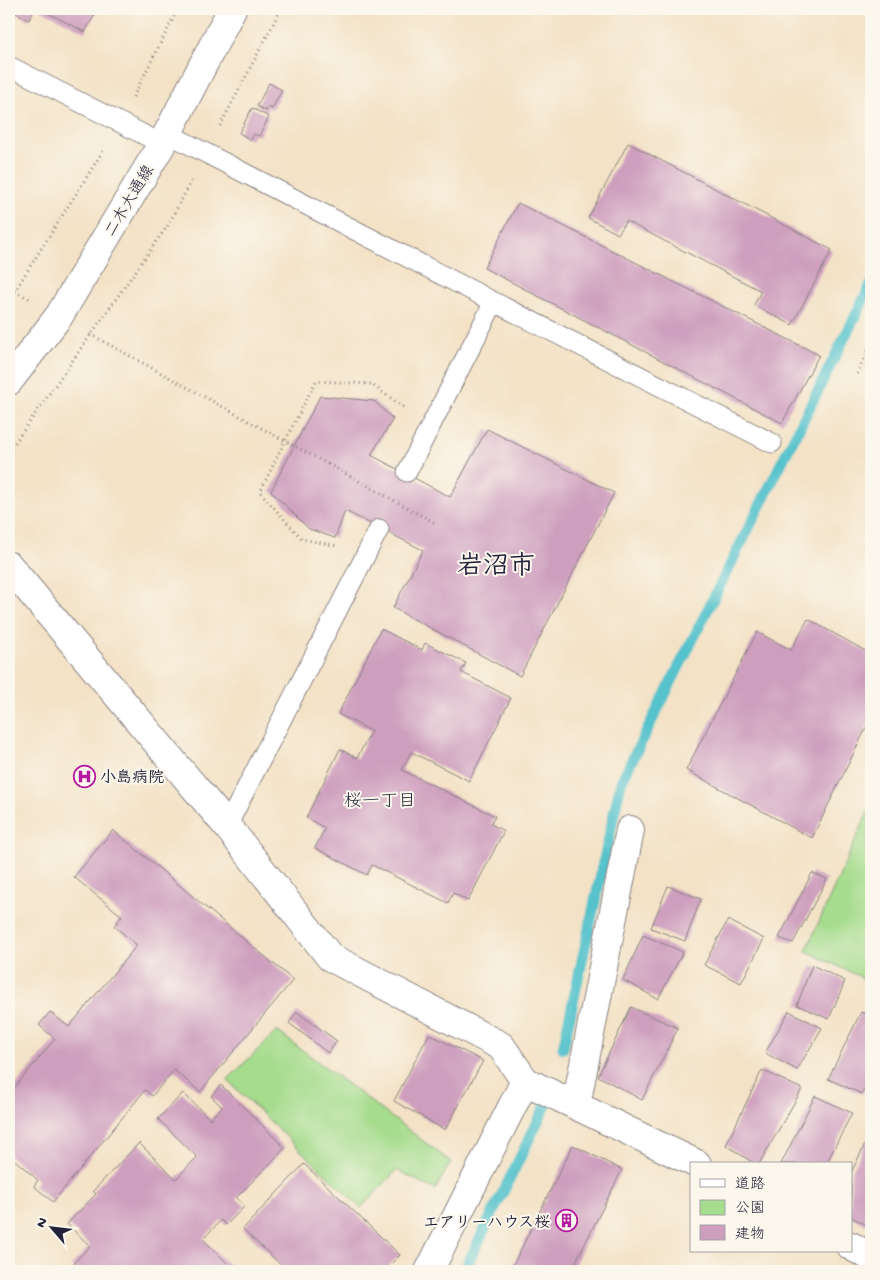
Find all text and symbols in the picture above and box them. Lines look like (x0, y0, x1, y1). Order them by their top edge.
street label: 二木大通線 (101, 162, 160, 241)
district label: 岩沼市 (457, 551, 535, 584)
hospital icon: 小島病院 (72, 764, 96, 788)
place label: 小島病院 (100, 768, 164, 789)
district label: 桜一丁目 (344, 791, 416, 813)
legend (690, 1162, 852, 1252)
text: 道路 (735, 1176, 765, 1194)
text: 公園 (735, 1200, 765, 1218)
north arrow (28, 1202, 78, 1252)
building icon: エアリーハウス桜 (554, 1209, 578, 1233)
place label: エアリーハウス桜 (423, 1214, 550, 1234)
text: N (33, 1215, 52, 1231)
text: 建物 (735, 1226, 765, 1244)

